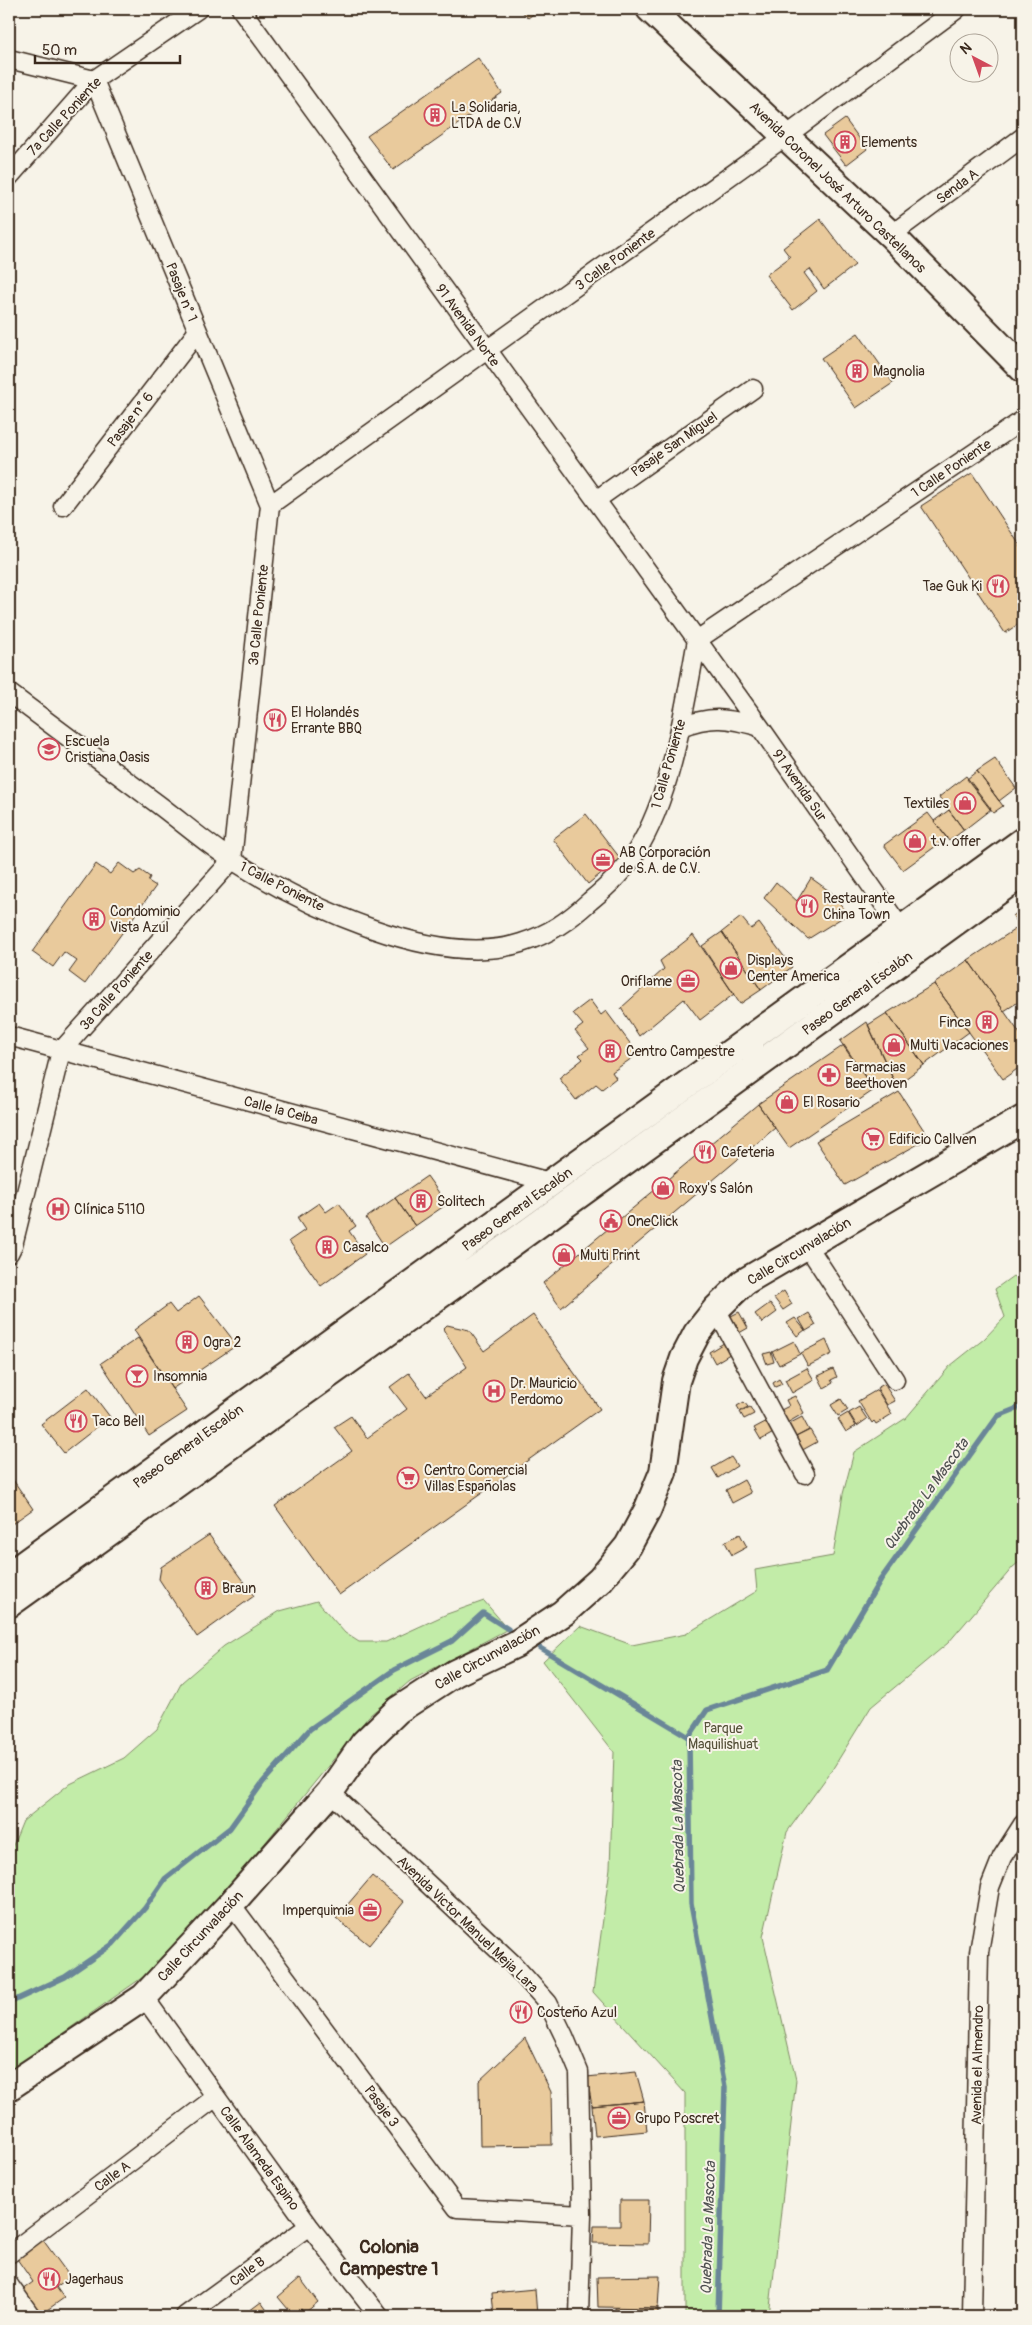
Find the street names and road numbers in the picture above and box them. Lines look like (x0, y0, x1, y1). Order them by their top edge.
street label: 7a Calle Poniente (24, 73, 105, 159)
street label: Avenida Coronel José Arturo Castellanos (746, 98, 930, 277)
street label: Senda A (933, 165, 982, 208)
street label: 3 Calle Poniente (572, 225, 659, 294)
street label: Pasaje n° 1 (162, 260, 201, 324)
street label: 91 Avenida Norte (432, 281, 503, 370)
street label: Pasaje n° 6 (104, 389, 157, 450)
street label: Pasaje San Miguel (628, 408, 721, 481)
street label: 1 Calle Poniente (908, 435, 995, 501)
street label: 3a Calle Poniente (245, 564, 272, 666)
street label: 1 Calle Poniente (648, 717, 689, 811)
street label: 91 Avenida Sur (769, 746, 831, 825)
street label: 1 Calle Poniente (237, 858, 327, 915)
street label: 3a Calle Poniente (76, 947, 157, 1034)
street label: Paseo General Escalón (799, 948, 916, 1039)
street label: Calle la Ceiba (242, 1092, 320, 1129)
street label: Paseo General Escalón (459, 1164, 576, 1255)
street label: Calle Circunvalación (744, 1214, 854, 1289)
street label: Paseo General Escalón (130, 1401, 247, 1492)
street label: Calle Circunvalación (432, 1621, 543, 1693)
street label: Avenida Victor Manuel Mejia Lara (394, 1852, 542, 1996)
street label: Calle Circunvalación (154, 1887, 247, 1985)
street label: Avenida el Almendro (968, 2005, 987, 2125)
street label: Pasaje 3 (361, 2082, 403, 2130)
street label: Calle Alameda Espino (216, 2103, 303, 2214)
street label: Calle A (91, 2157, 134, 2195)
street label: Calle B (226, 2253, 268, 2290)

